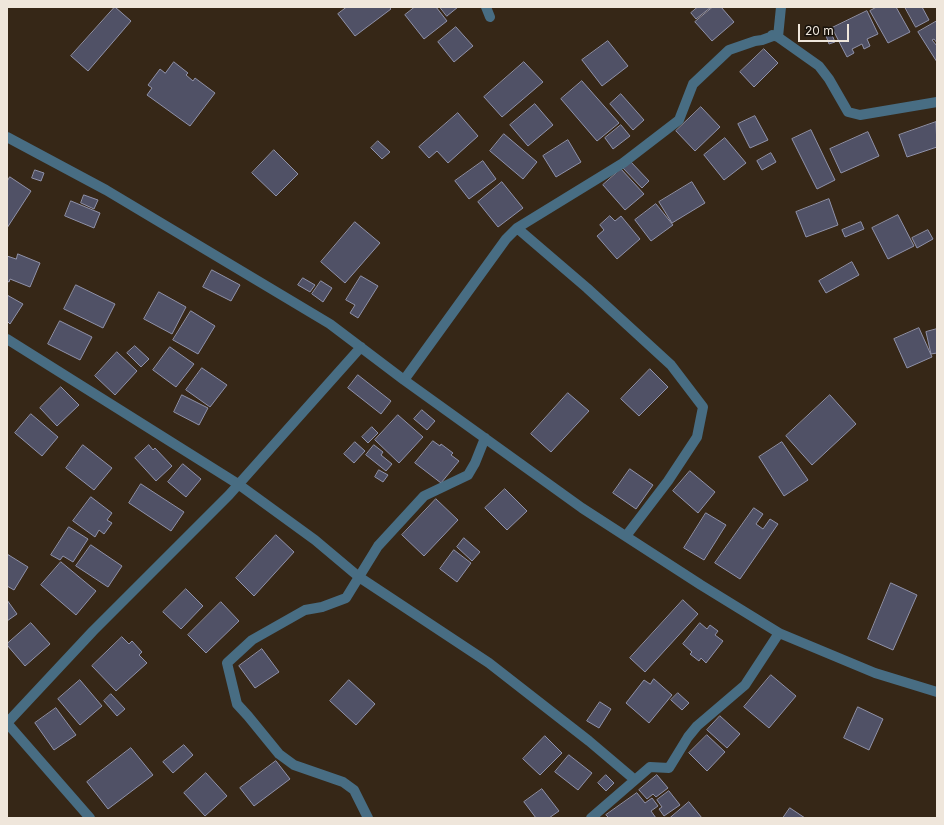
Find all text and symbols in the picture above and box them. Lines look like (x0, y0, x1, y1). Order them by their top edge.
scale bar (800, 16, 851, 42)
text: 20 m (805, 23, 834, 38)

